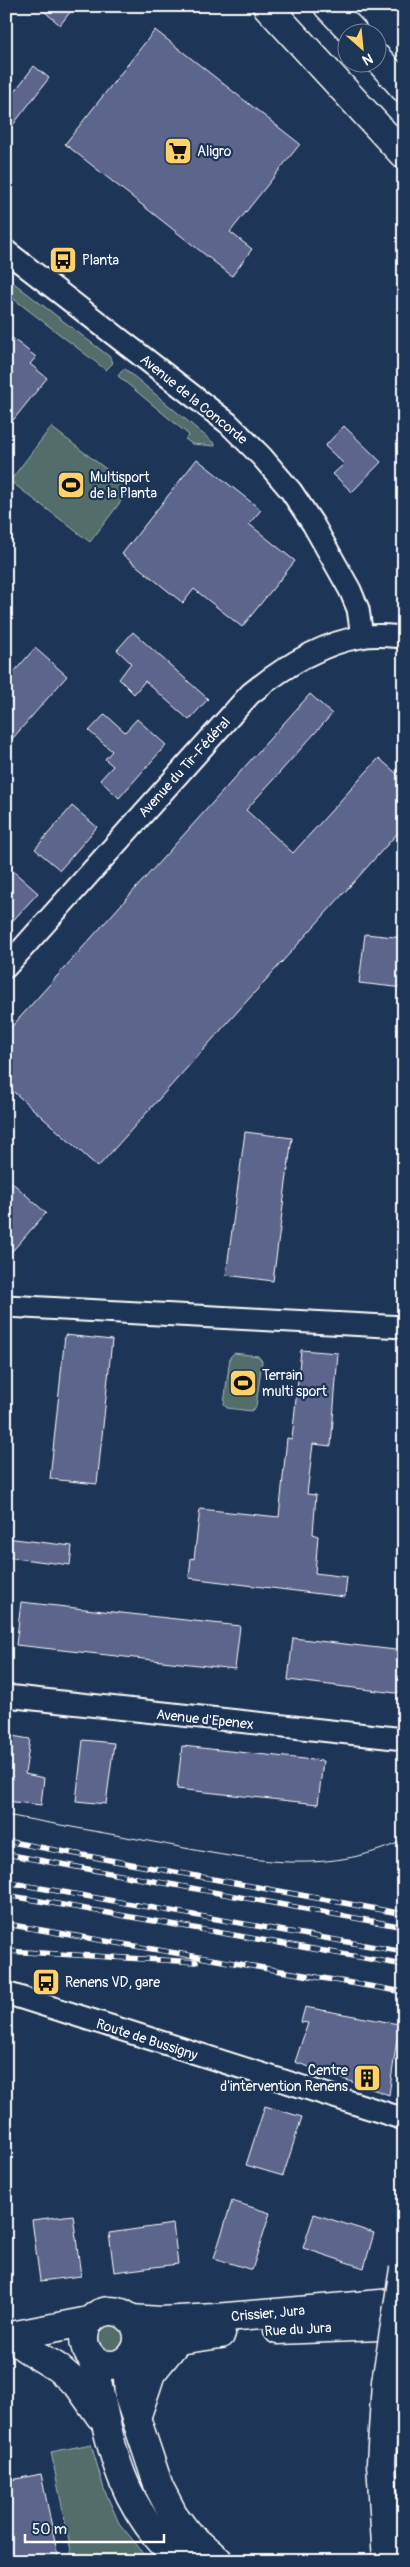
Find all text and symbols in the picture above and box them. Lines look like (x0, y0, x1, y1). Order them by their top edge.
north arrow (338, 22, 388, 72)
text: N (360, 49, 376, 69)
supermarket icon: Aligro (163, 136, 193, 166)
place label: Aligro (197, 143, 232, 160)
bus stop icon: Planta (48, 245, 78, 275)
place label: Planta (82, 252, 119, 269)
street label: Avenue de la Concorde (137, 351, 251, 448)
place label: Multisport de la Planta (90, 469, 157, 502)
sports icon: Multisport de la Planta (56, 470, 86, 500)
street label: Avenue du Tir-Fédéral (135, 714, 234, 821)
place label: Terrain multi sport (262, 1367, 327, 1400)
sports icon: Terrain multi sport (228, 1368, 258, 1398)
street label: Avenue d'Epenex (155, 1706, 255, 1733)
bus stop icon: Renens VD, gare (31, 1967, 61, 1997)
place label: Renens VD, gare (65, 1974, 160, 1991)
street label: Route de Bussigny (94, 2015, 200, 2064)
place label: Centre d'intervention Renens (220, 2062, 349, 2095)
building icon: Centre d'intervention Renens (352, 2063, 382, 2093)
street label: Crissier, Jura (230, 2302, 306, 2325)
street label: Rue du Jura (264, 2319, 332, 2340)
scale bar (25, 2512, 164, 2544)
text: 50 m (32, 2520, 67, 2539)

